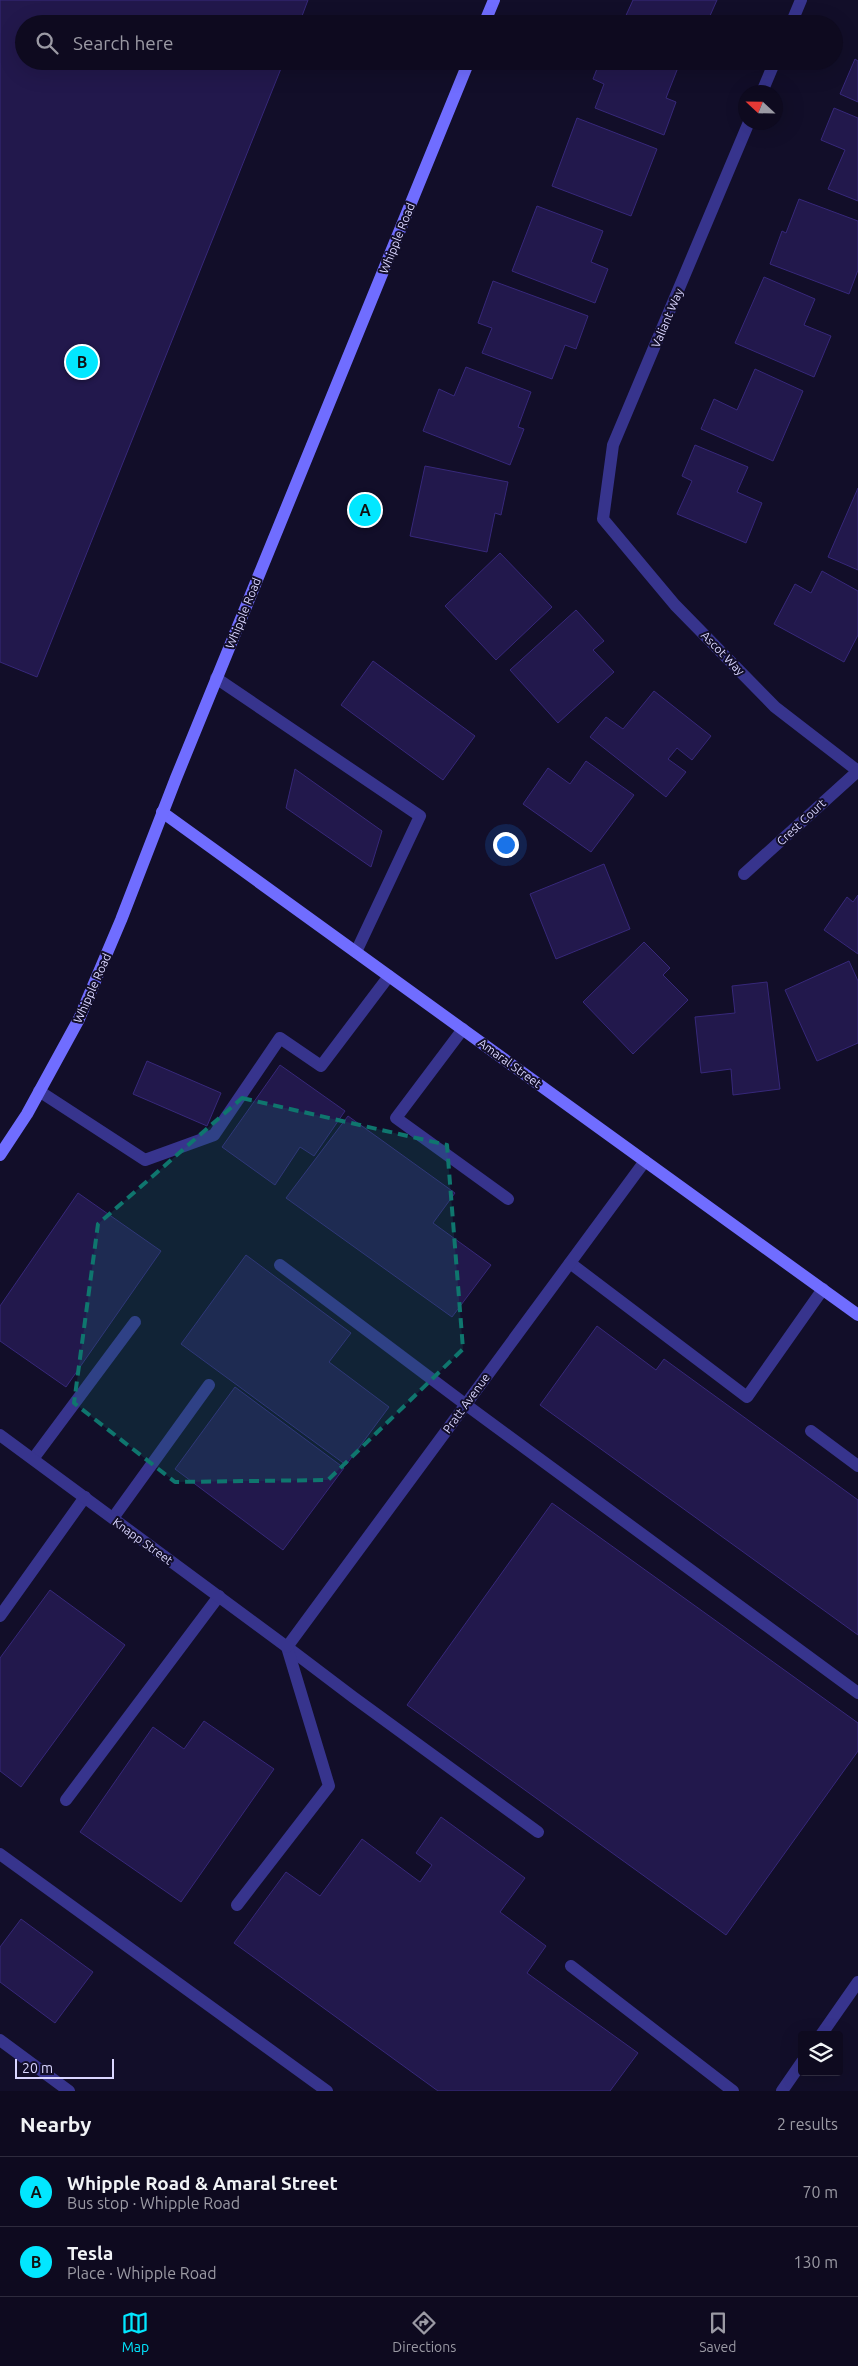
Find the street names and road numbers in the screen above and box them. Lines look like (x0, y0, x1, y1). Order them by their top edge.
street label: Whipple Road (377, 201, 417, 275)
street label: Valiant Way (649, 286, 685, 350)
street label: Whipple Road (223, 576, 263, 650)
street label: Ascot Way (699, 628, 747, 678)
street label: Crest Court (774, 796, 828, 848)
street label: Whipple Road (71, 951, 113, 1025)
street label: Amaral Street (476, 1036, 544, 1090)
street label: Pratt Avenue (440, 1371, 492, 1435)
street label: Knapp Street (111, 1515, 176, 1567)

